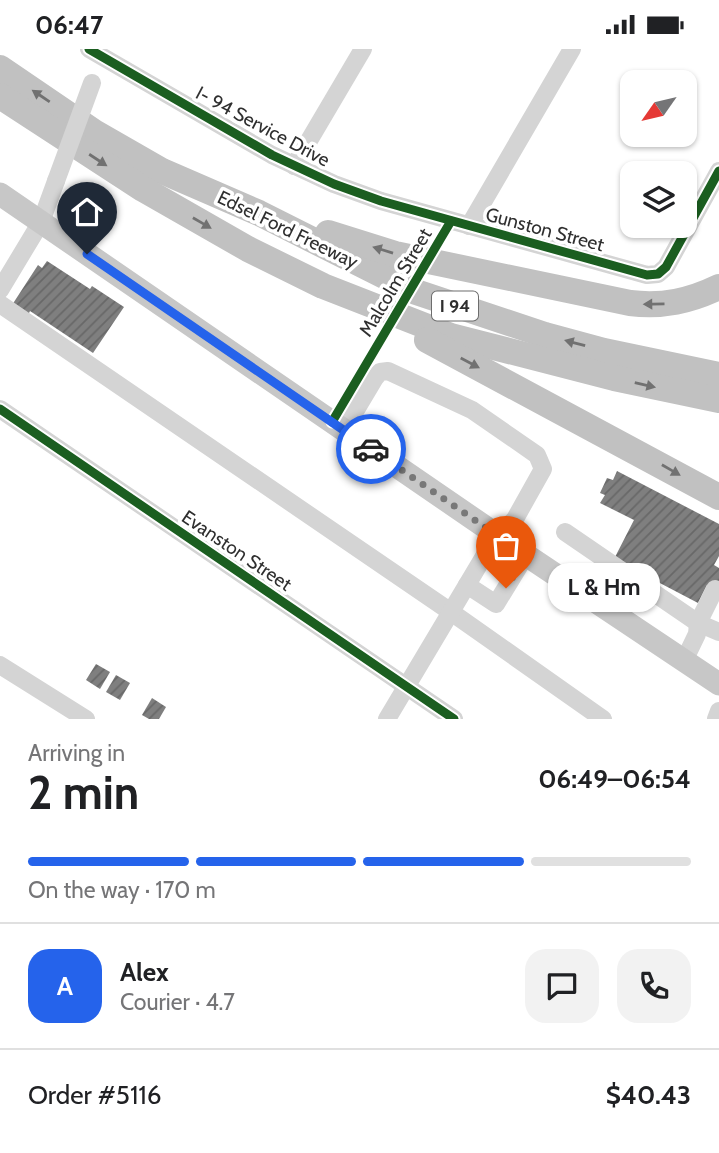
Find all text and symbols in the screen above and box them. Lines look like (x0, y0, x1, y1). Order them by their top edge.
text: 06:47 (35, 9, 103, 41)
north arrow (620, 70, 696, 147)
map controls (620, 70, 697, 238)
street label: I- 94 Service Drive (192, 81, 334, 172)
one-way arrow (32, 90, 51, 103)
one-way arrow (89, 153, 107, 167)
button: layers (620, 161, 697, 238)
pin (57, 182, 117, 254)
street label: Edsel Ford Freeway (214, 185, 362, 274)
icon: home (68, 193, 106, 231)
street label: Gunston Street (483, 203, 607, 256)
one-way arrow (193, 217, 212, 229)
street label: Malcolm Street (354, 224, 437, 340)
one-way arrow (372, 245, 393, 255)
road number: I 94 (432, 292, 478, 321)
one-way arrow (643, 298, 665, 310)
one-way arrow (564, 337, 586, 348)
one-way arrow (460, 357, 480, 369)
one-way arrow (634, 380, 656, 391)
courier (336, 414, 406, 484)
icon: car (352, 430, 390, 468)
one-way arrow (661, 464, 681, 476)
street label: Evanston Street (177, 505, 297, 596)
pin (476, 516, 536, 588)
icon: bag (487, 527, 525, 565)
callout: L & Hm (548, 563, 660, 613)
text: L & Hm (568, 573, 640, 601)
text: Arriving in (28, 739, 125, 767)
text: 06:49–06:54 (538, 763, 691, 795)
text: 2 min (28, 765, 139, 821)
text: On the way · 170 m (28, 876, 216, 904)
button: chat (525, 949, 599, 1023)
button: phone (617, 949, 691, 1023)
text: Alex (120, 956, 169, 988)
text: A (57, 970, 73, 1002)
text: Courier · 4.7 (120, 988, 235, 1016)
text: Order #5116 (28, 1079, 162, 1111)
text: $40.43 (606, 1079, 691, 1111)

